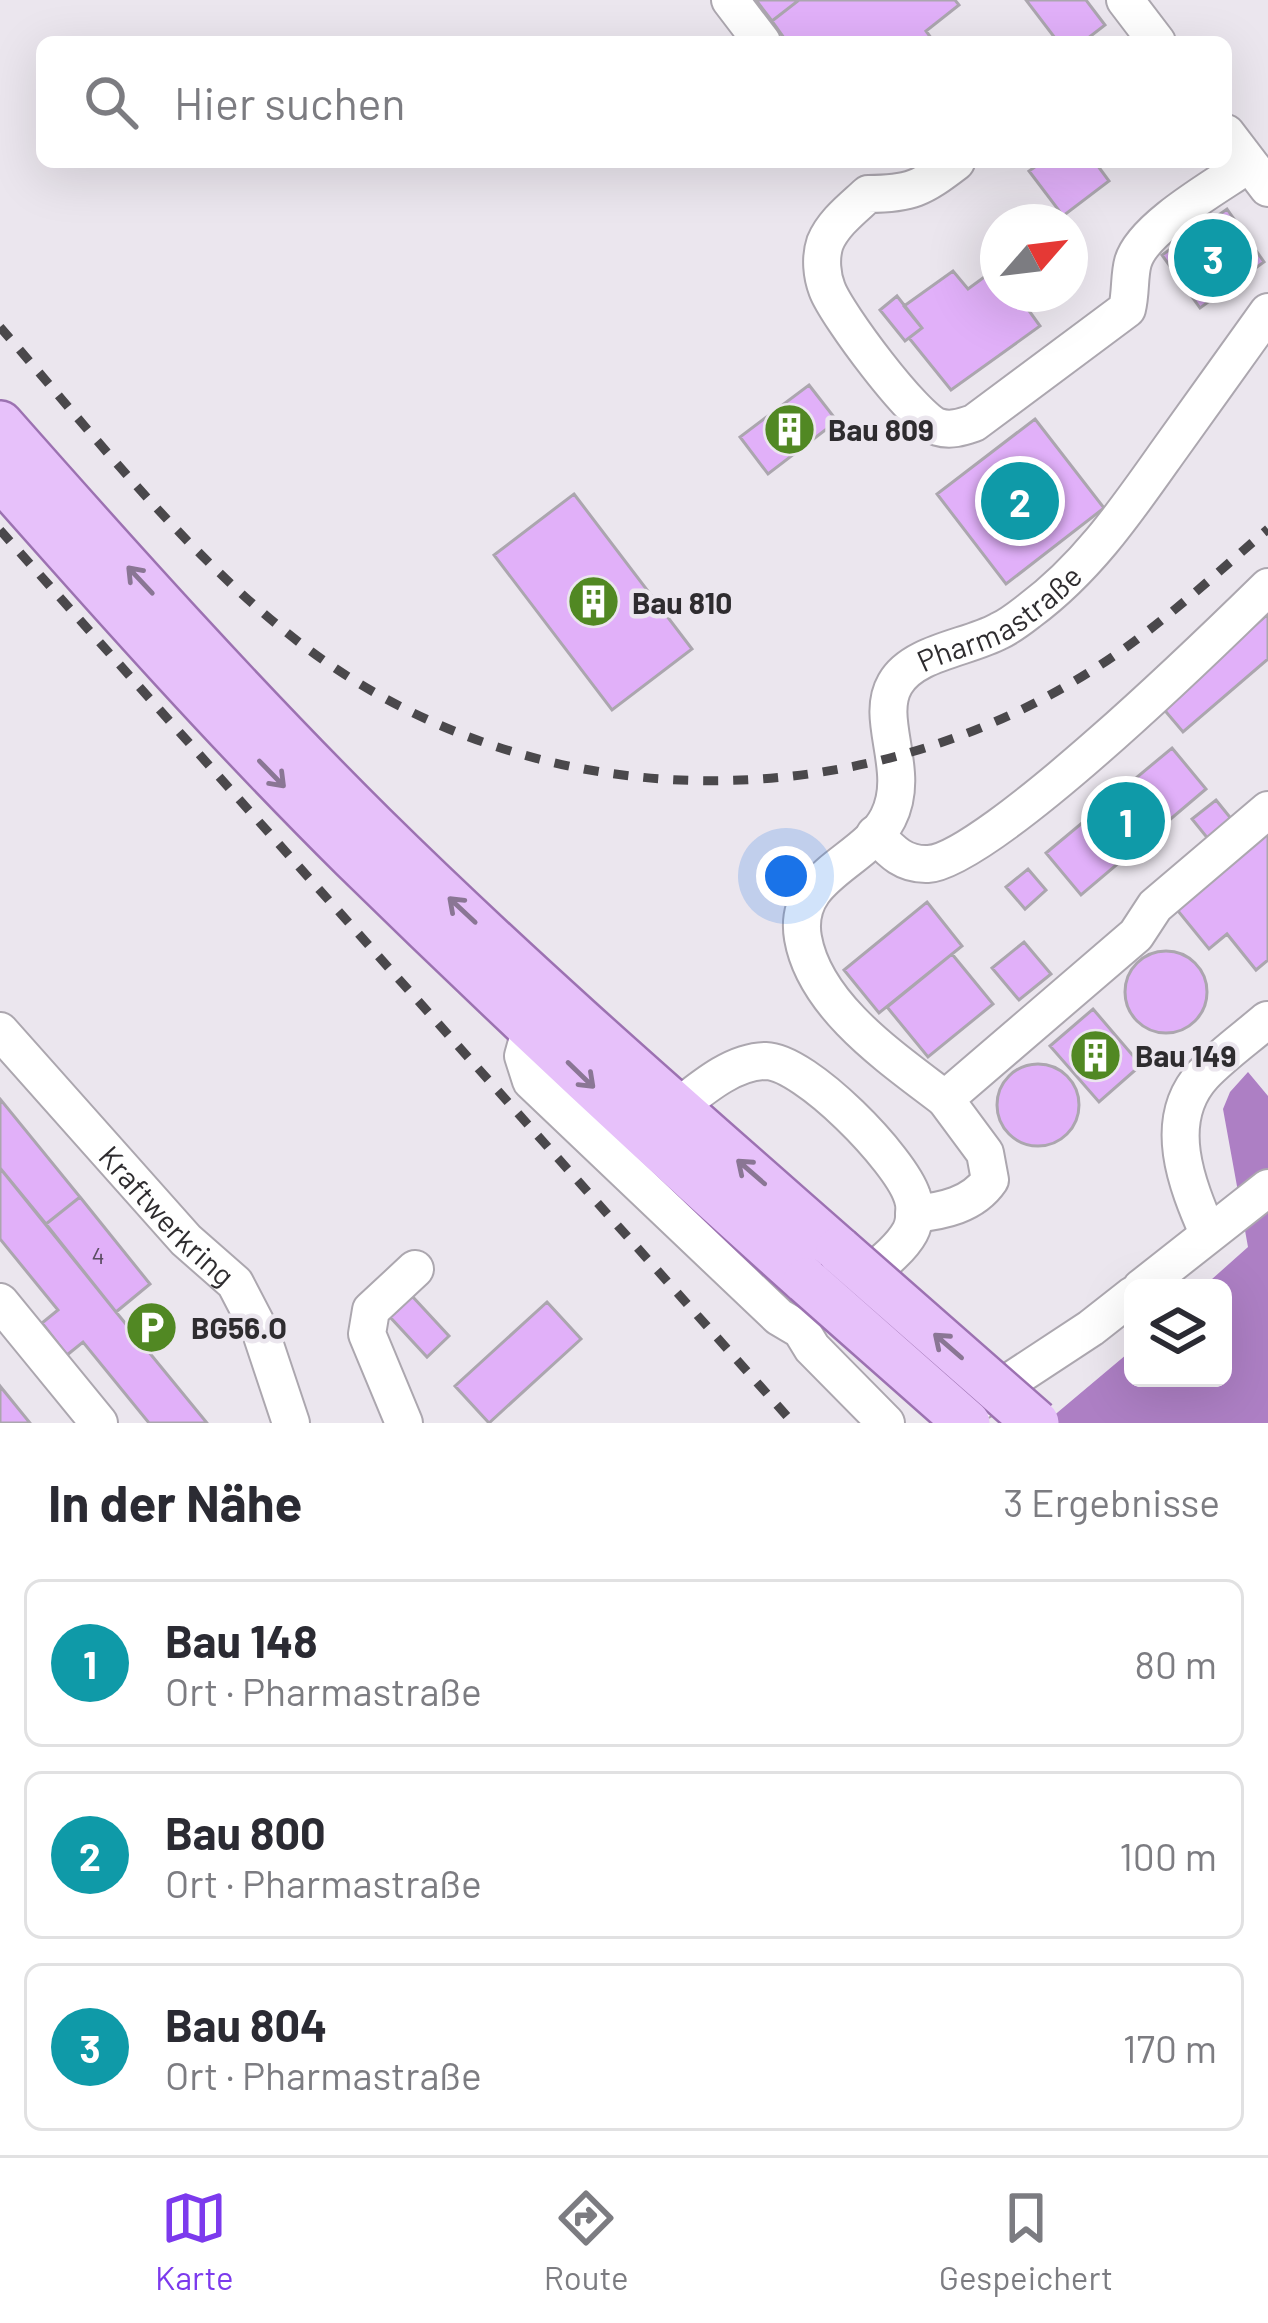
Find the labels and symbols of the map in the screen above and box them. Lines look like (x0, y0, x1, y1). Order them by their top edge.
north arrow (980, 204, 1088, 312)
pin: 3 (1174, 213, 1252, 303)
building icon: Bau 809 (761, 401, 817, 457)
place label: Bau 809 (828, 411, 934, 447)
pin: 2 (981, 456, 1059, 546)
street label: Pharmastraße (911, 557, 1088, 678)
one-way arrow (126, 566, 154, 596)
building icon: Bau 810 (565, 574, 621, 630)
place label: Bau 810 (632, 584, 732, 620)
one-way arrow (258, 759, 286, 788)
pin: 1 (1087, 776, 1165, 866)
your location (756, 846, 816, 906)
one-way arrow (448, 897, 477, 925)
building icon: Bau 149 (1068, 1027, 1124, 1083)
place label: Bau 149 (1135, 1037, 1236, 1073)
one-way arrow (566, 1061, 595, 1089)
street label: Kraftwerkring (92, 1138, 242, 1293)
one-way arrow (736, 1159, 766, 1187)
house number: 4 (91, 1240, 105, 1269)
parking icon: BG56.O (124, 1299, 180, 1355)
place label: BG56.O (191, 1309, 287, 1345)
one-way arrow (933, 1333, 964, 1360)

